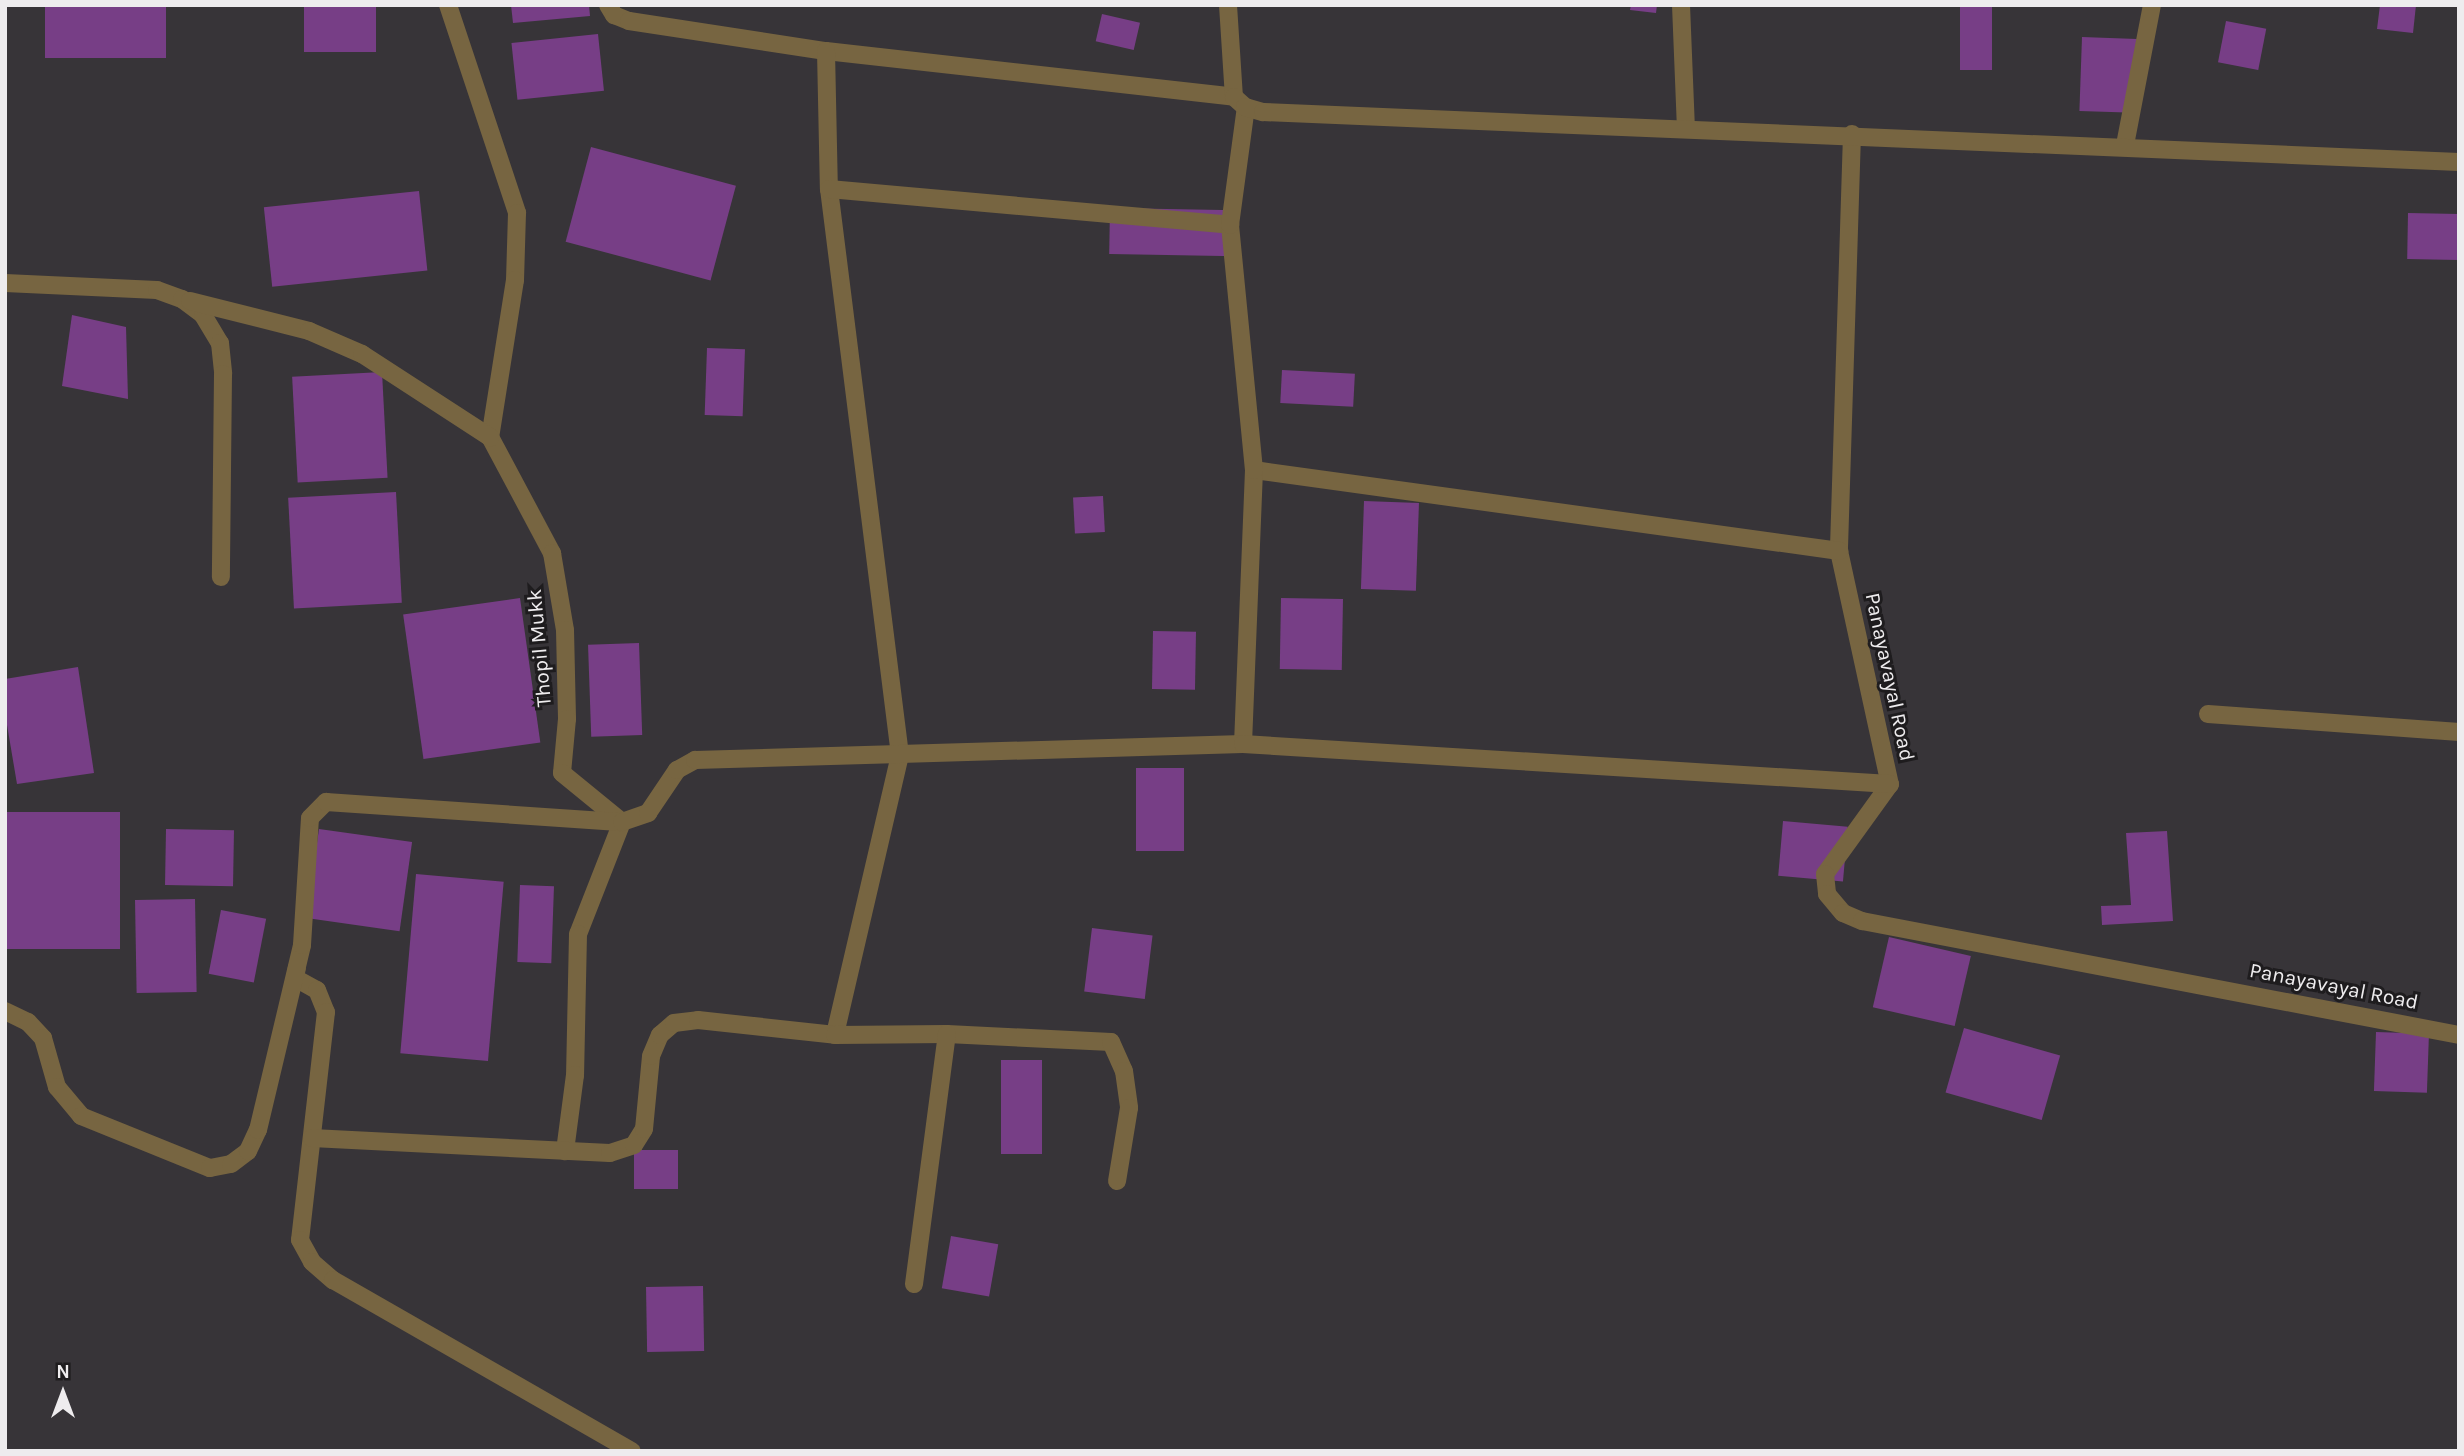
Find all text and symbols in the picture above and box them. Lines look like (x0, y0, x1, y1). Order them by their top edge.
street label: Thopil Mukk (521, 588, 557, 708)
street label: Panayavayal Road (1860, 591, 1920, 763)
street label: Panayavayal Road (2247, 957, 2421, 1015)
north arrow (28, 1358, 98, 1428)
text: N (56, 1361, 70, 1383)

